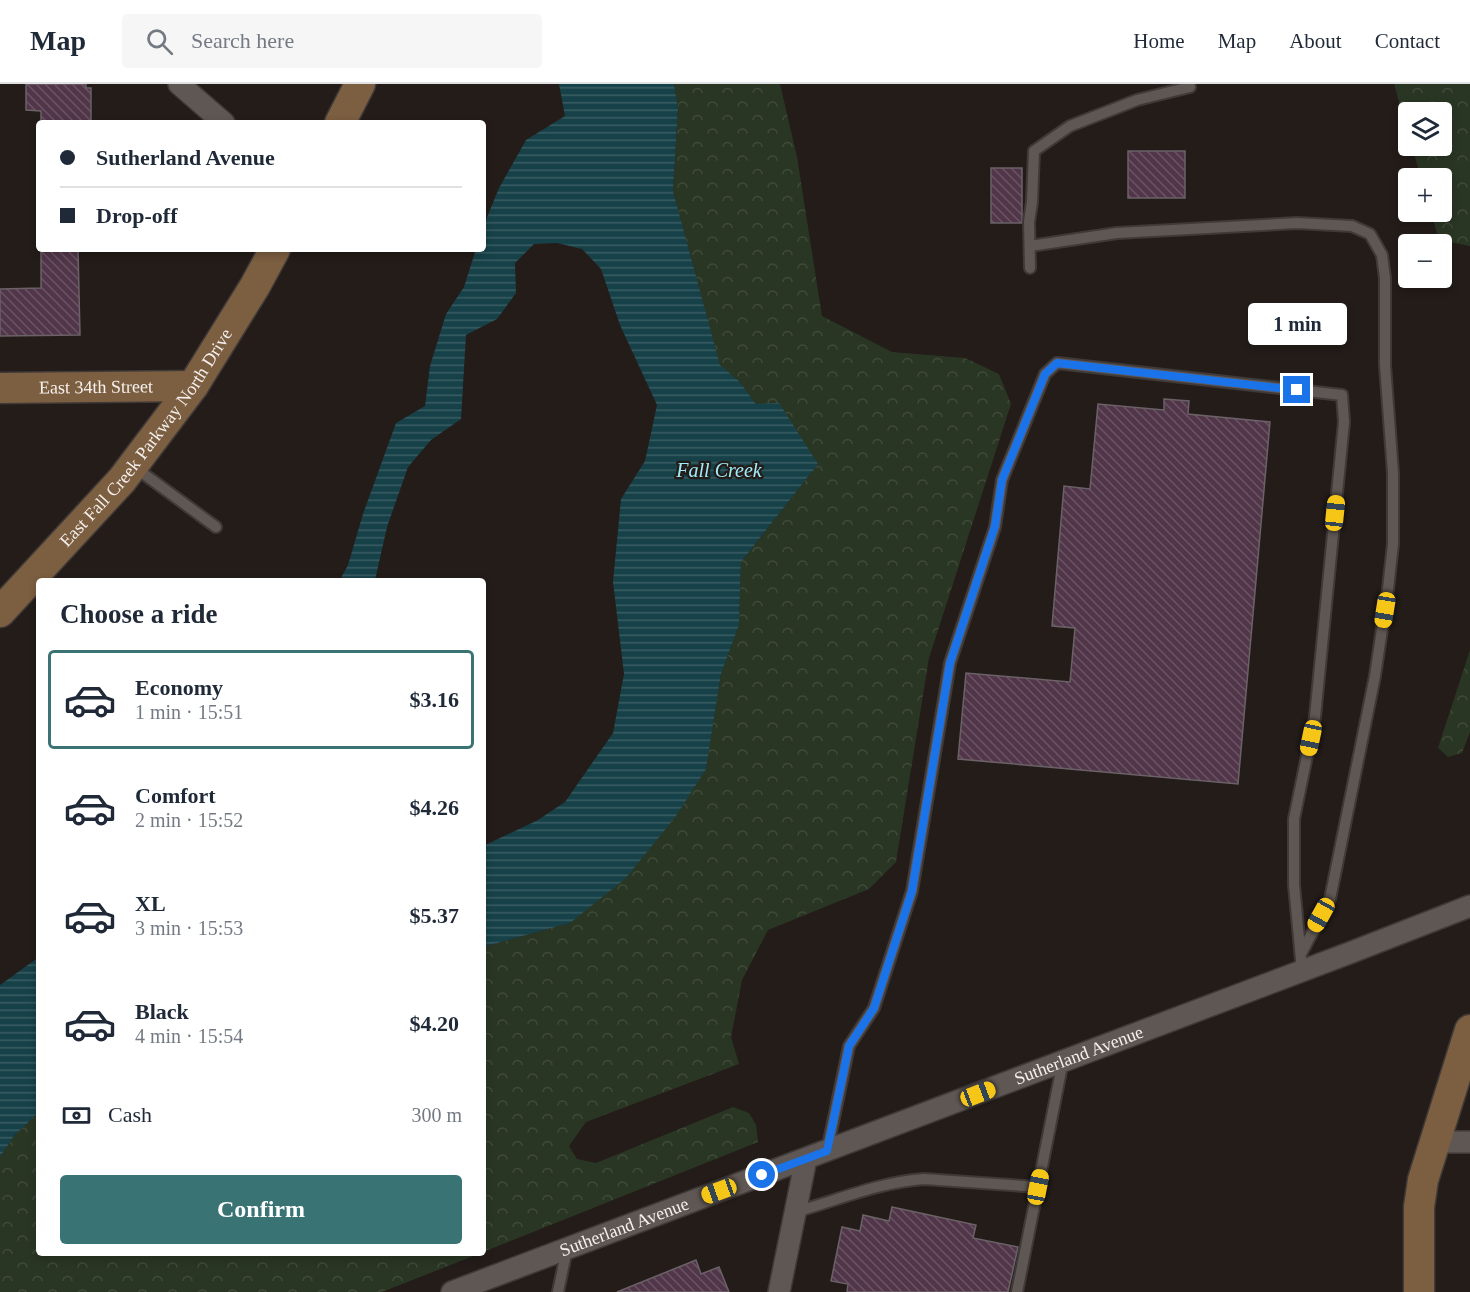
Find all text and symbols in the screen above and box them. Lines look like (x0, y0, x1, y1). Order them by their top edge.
search box (122, 14, 542, 68)
text: Map (30, 25, 86, 56)
icon: search (143, 25, 176, 58)
text: Search here (191, 28, 294, 53)
text: Home (1133, 29, 1185, 53)
text: Map (1218, 29, 1256, 53)
text: About (1289, 29, 1342, 53)
text: Contact (1375, 29, 1440, 53)
map controls (1398, 102, 1452, 288)
button: layers (1398, 102, 1452, 156)
text: Sutherland Avenue (96, 145, 275, 170)
button: + (1398, 168, 1452, 222)
text: Drop-off (96, 203, 177, 228)
button: − (1398, 234, 1452, 288)
callout: 1 min (1248, 303, 1346, 345)
text: 1 min (1273, 313, 1322, 335)
street label: East Fall Creek Parkway North Drive (56, 325, 236, 551)
street label: East 34th Street (39, 376, 153, 398)
route end (1283, 376, 1310, 403)
water label: Fall Creek (675, 459, 763, 481)
car (1324, 494, 1346, 532)
car (1373, 591, 1397, 629)
text: Choose a ride (60, 599, 218, 629)
icon: car (63, 673, 117, 727)
text: Economy (135, 675, 223, 700)
text: $3.16 (410, 687, 459, 712)
text: 1 min · 15:51 (135, 701, 243, 723)
car (1298, 719, 1324, 757)
icon: car (63, 781, 117, 835)
text: Comfort (135, 783, 216, 808)
text: $4.26 (410, 795, 459, 820)
text: 2 min · 15:52 (135, 809, 243, 831)
icon: car (63, 889, 117, 943)
text: XL (135, 891, 166, 916)
car (1304, 895, 1338, 935)
text: $5.37 (410, 903, 459, 928)
text: 3 min · 15:53 (135, 917, 243, 939)
icon: car (63, 997, 117, 1051)
text: Black (135, 999, 189, 1024)
text: $4.20 (410, 1011, 459, 1036)
street label: Sutherland Avenue (1012, 1022, 1146, 1089)
text: 4 min · 15:54 (135, 1025, 243, 1047)
car (958, 1079, 998, 1109)
icon: cash (60, 1099, 93, 1132)
text: Cash (108, 1102, 152, 1127)
text: 300 m (411, 1104, 462, 1126)
route start (748, 1161, 775, 1188)
car (1026, 1168, 1050, 1206)
button: Confirm (60, 1175, 462, 1244)
car (699, 1176, 739, 1206)
street label: Sutherland Avenue (557, 1194, 691, 1260)

